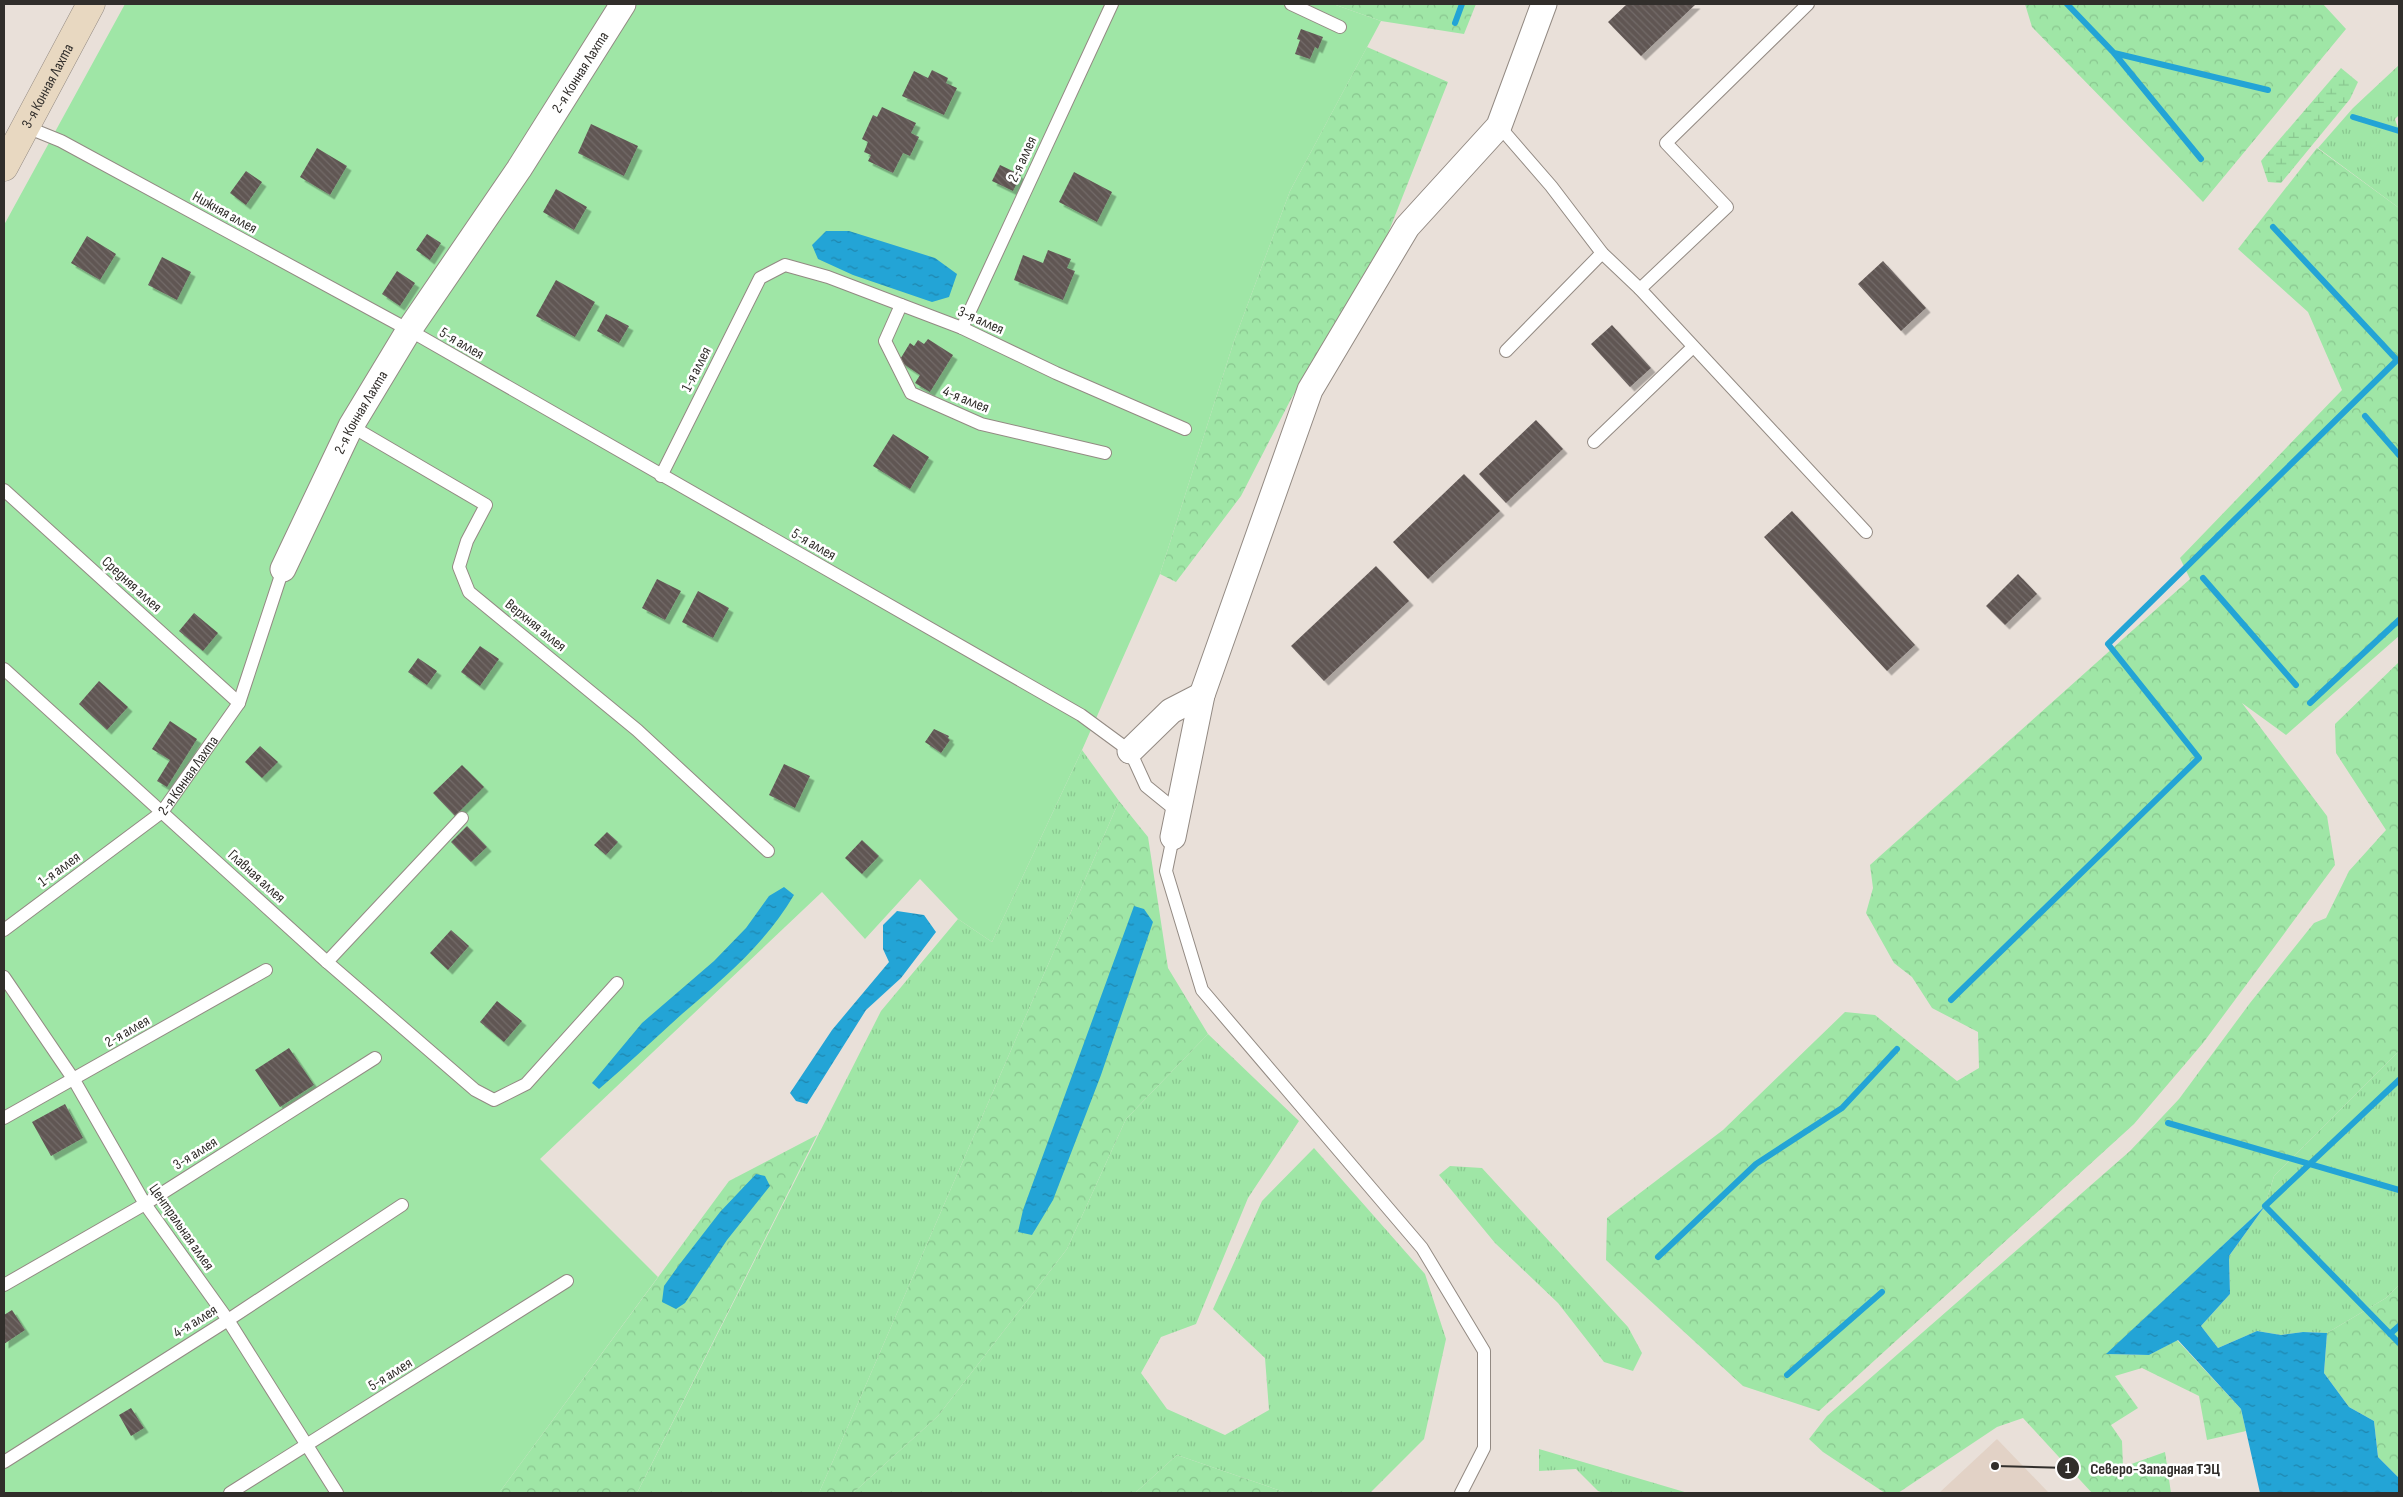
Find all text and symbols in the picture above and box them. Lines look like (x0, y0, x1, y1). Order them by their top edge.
street label: 2-я Конная Лахта (548, 28, 613, 117)
street label: 3-я Конная Лахта (17, 40, 78, 132)
street label: 2-я аллея (1004, 133, 1041, 185)
street label: Нижняя аллея (189, 187, 260, 238)
street label: 3-я аллея (955, 302, 1007, 339)
street label: 5-я аллея (436, 323, 488, 364)
street label: 1-я аллея (677, 344, 716, 395)
street label: 2-я Конная Лахта (330, 367, 392, 457)
street label: 4-я аллея (940, 382, 992, 417)
street label: 5-я аллея (788, 524, 840, 565)
street label: Средняя аллея (98, 552, 166, 616)
street label: Верхняя аллея (501, 595, 570, 656)
street label: 2-я Конная Лахта (154, 732, 223, 819)
street label: Главная аллея (224, 846, 289, 907)
street label: 1-я аллея (34, 848, 84, 891)
street label: 2-я аллея (102, 1011, 153, 1052)
street label: 3-я аллея (170, 1132, 221, 1174)
street label: Центральная аллея (145, 1180, 218, 1274)
street label: 4-я аллея (170, 1300, 221, 1342)
street label: 5-я аллея (365, 1354, 416, 1395)
callout: Северо-Западная ТЭЦ (2055, 1453, 2230, 1484)
text: 1 (2065, 1459, 2071, 1478)
text: Северо-Западная ТЭЦ (2090, 1460, 2220, 1479)

